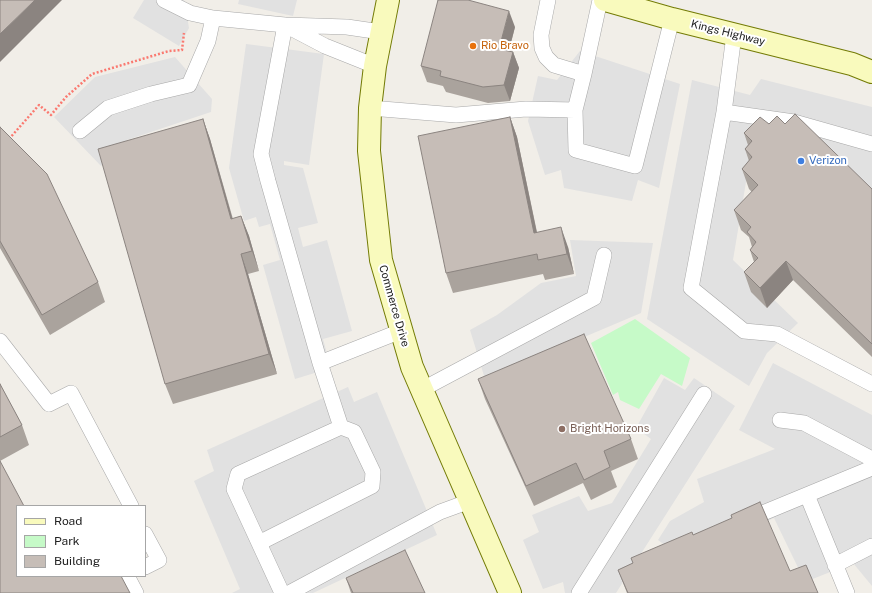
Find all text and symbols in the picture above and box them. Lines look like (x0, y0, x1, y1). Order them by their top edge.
street label: Kings Highway (690, 17, 766, 49)
place label: Rio Bravo (481, 39, 529, 53)
marker: Rio Bravo (468, 41, 478, 51)
place label: Verizon (809, 154, 847, 168)
marker: Verizon (796, 156, 806, 166)
street label: Commerce Drive (376, 264, 412, 348)
place label: Bright Horizons (570, 422, 649, 436)
marker: Bright Horizons (557, 424, 567, 434)
legend (16, 505, 146, 577)
text: Road (54, 514, 82, 528)
text: Park (54, 534, 80, 548)
text: Building (54, 554, 100, 568)

